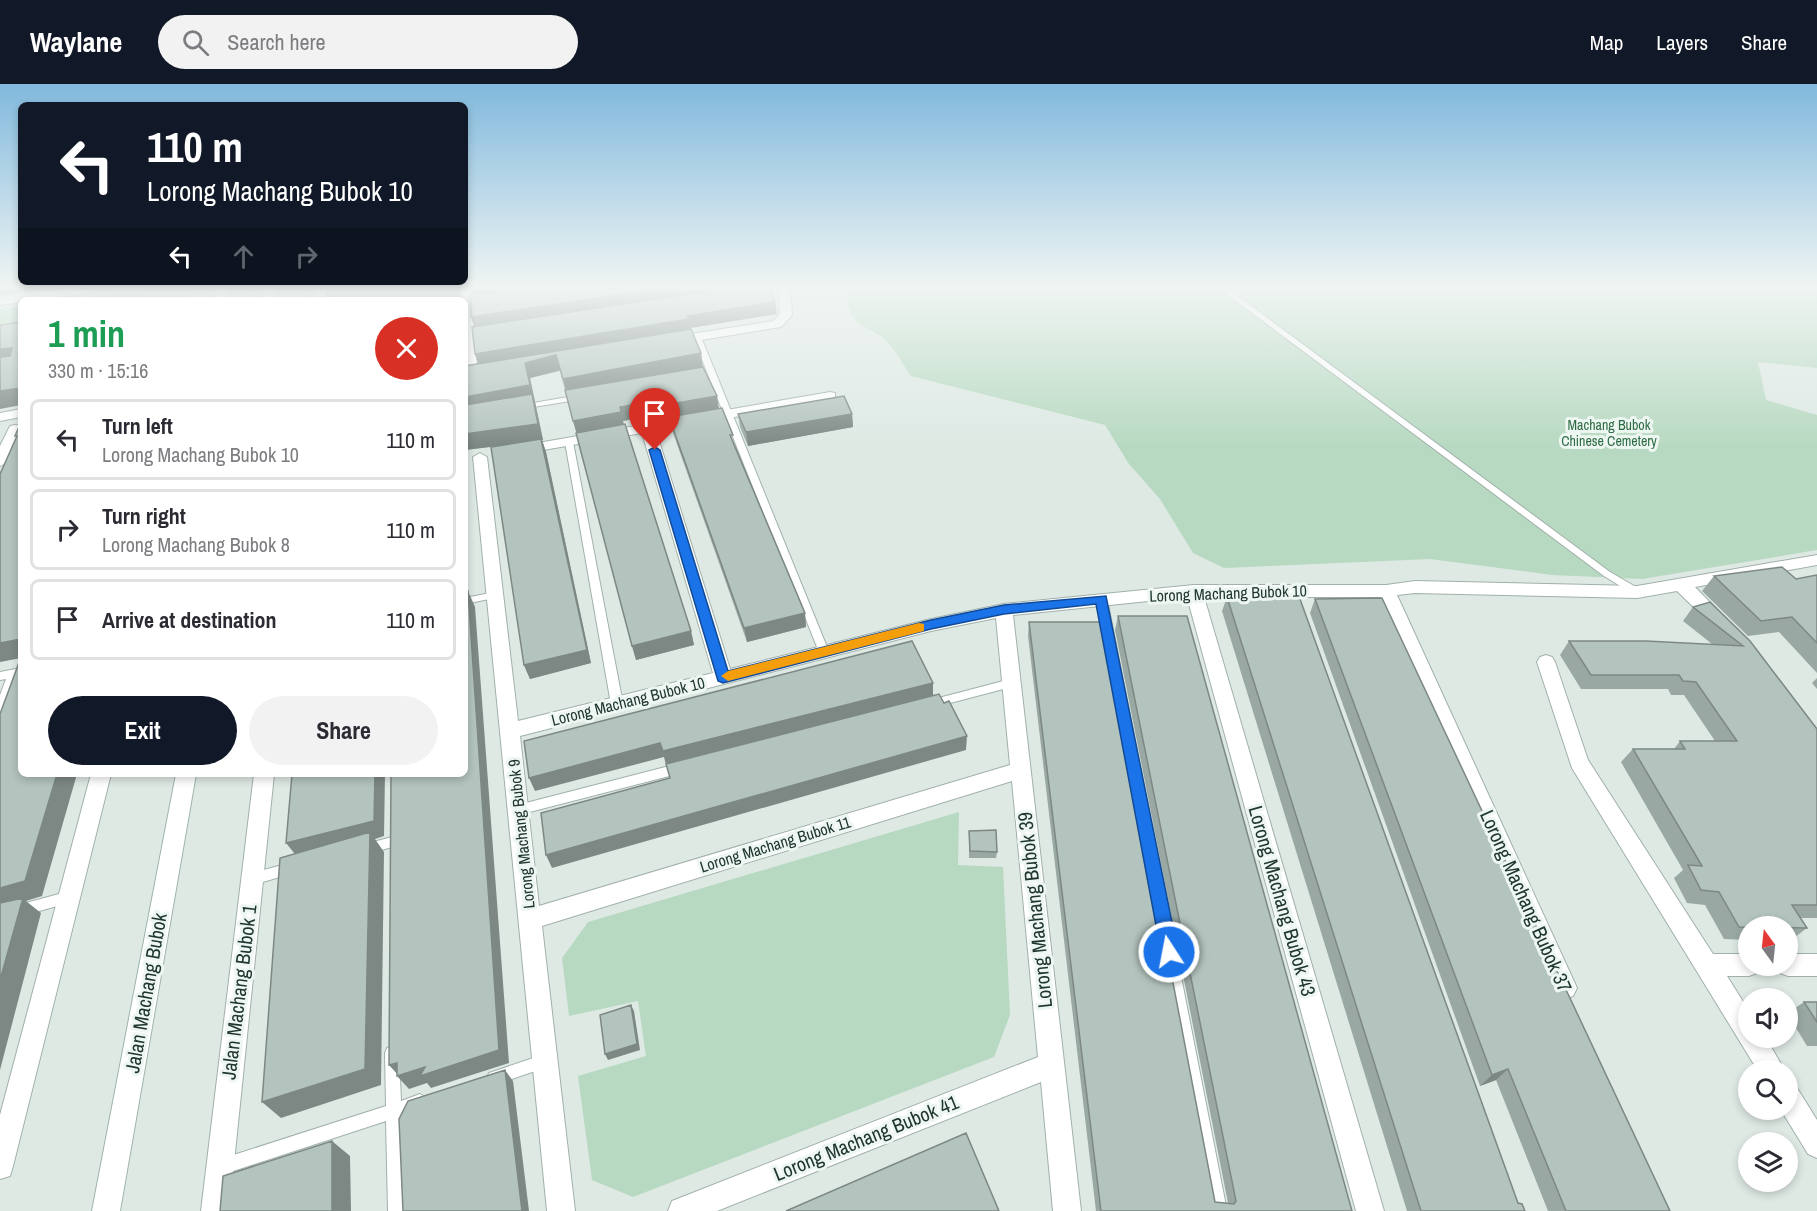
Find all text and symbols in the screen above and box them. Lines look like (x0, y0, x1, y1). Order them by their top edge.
search box (158, 15, 578, 69)
text: Waylane (30, 23, 122, 61)
icon: search (179, 26, 212, 59)
text: Search here (227, 27, 326, 57)
text: Map (1590, 28, 1623, 57)
text: Layers (1656, 28, 1708, 57)
text: Share (1741, 28, 1787, 57)
text: 110 m (147, 119, 243, 175)
icon: left (48, 126, 126, 204)
text: Lorong Machang Bubok 10 (147, 173, 413, 209)
icon: left (164, 240, 197, 273)
icon: ahead (227, 240, 260, 273)
icon: right (290, 240, 323, 273)
text: 1 min (48, 310, 125, 358)
button: close (375, 317, 438, 380)
text: 330 m · 15:16 (48, 357, 148, 384)
pin (629, 388, 680, 450)
icon: arrive (638, 397, 671, 430)
text: Turn left (102, 411, 173, 441)
park label: Machang Bubok Chinese Cemetery (1561, 416, 1657, 450)
icon: left (51, 423, 84, 456)
text: 110 m (386, 425, 435, 455)
text: Lorong Machang Bubok 10 (102, 441, 299, 468)
text: Turn right (102, 501, 186, 531)
icon: right (51, 513, 84, 546)
text: 110 m (386, 515, 435, 545)
text: Lorong Machang Bubok 8 (102, 531, 290, 558)
street label: Lorong Machang Bubok 10 (1149, 579, 1307, 607)
icon: arrive (51, 603, 84, 636)
text: Arrive at destination (102, 605, 276, 635)
text: 110 m (386, 605, 435, 635)
street label: Lorong Machang Bubok 10 (549, 671, 707, 731)
button: Exit (48, 696, 237, 765)
button: Share (249, 696, 438, 765)
street label: Lorong Machang Bubok 9 (502, 758, 540, 910)
street label: Lorong Machang Bubok 43 (1242, 802, 1323, 999)
street label: Lorong Machang Bubok 37 (1474, 805, 1579, 996)
street label: Lorong Machang Bubok 11 (697, 810, 854, 877)
street label: Lorong Machang Bubok 39 (1011, 811, 1058, 1009)
street label: Jalan Machang Bubok 1 (214, 903, 263, 1081)
street label: Jalan Machang Bubok (118, 910, 173, 1075)
north arrow (1738, 916, 1798, 976)
map controls (1738, 916, 1798, 1192)
position arrow (1137, 920, 1201, 984)
button: sound (1738, 988, 1798, 1048)
button: search (1738, 1060, 1798, 1120)
street label: Lorong Machang Bubok 41 (769, 1088, 962, 1187)
button: layers (1738, 1132, 1798, 1192)

